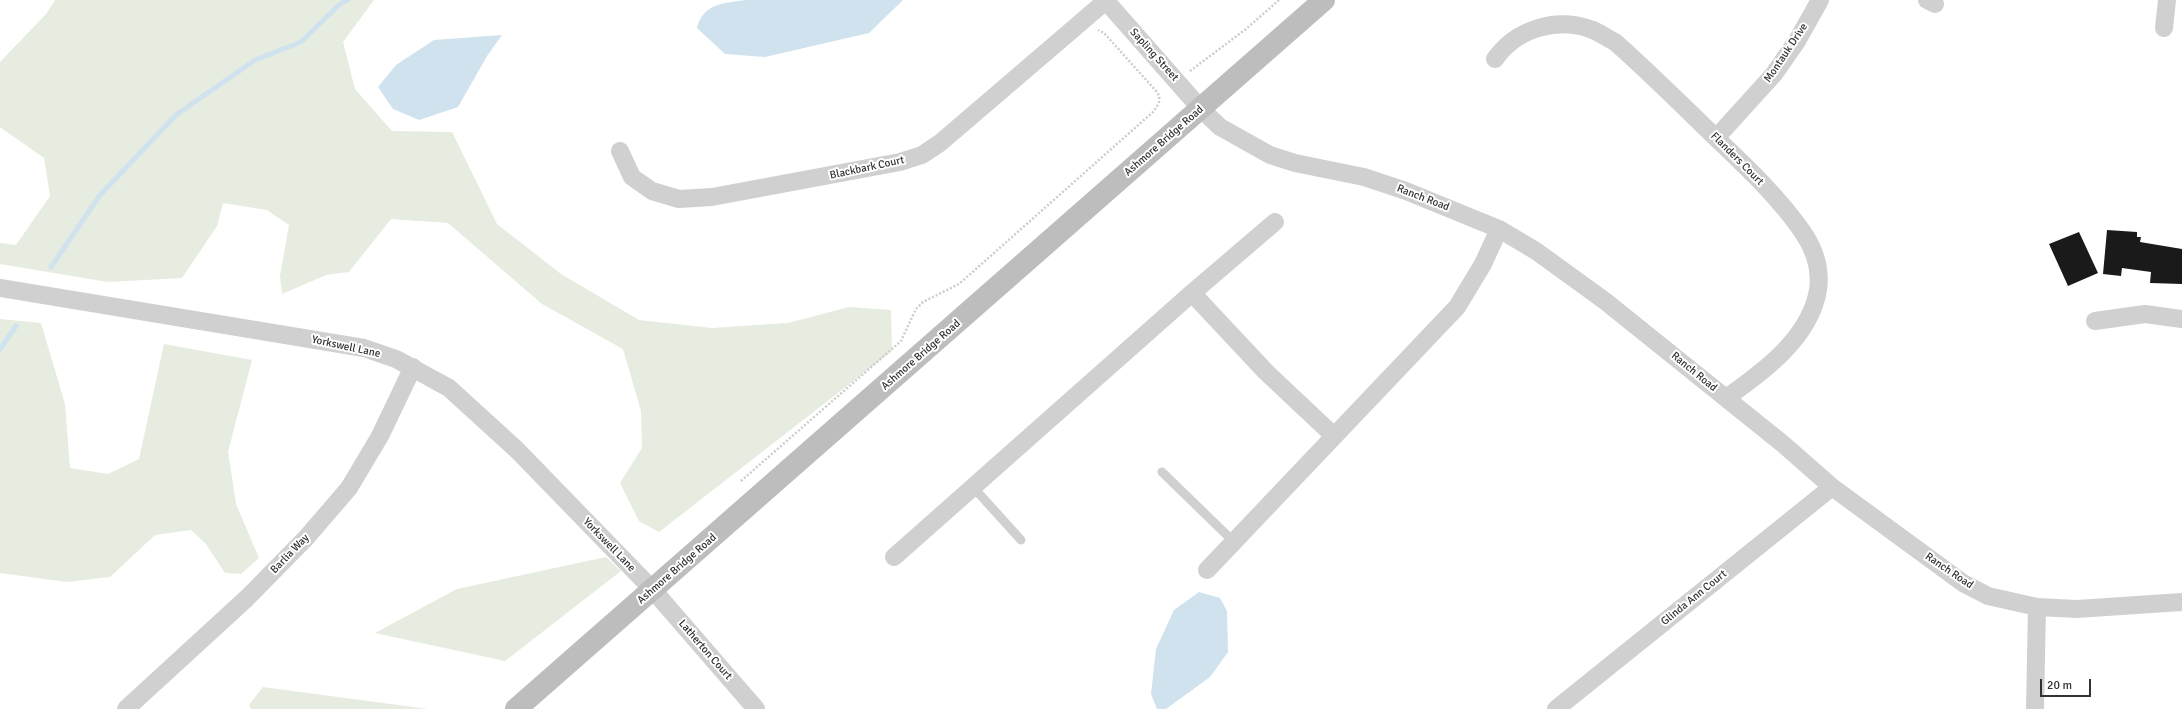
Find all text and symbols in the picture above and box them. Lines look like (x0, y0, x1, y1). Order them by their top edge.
street label: Montauk Drive (1761, 21, 1811, 85)
street label: Sapling Street (1127, 26, 1181, 84)
street label: Ashmore Bridge Road (1122, 103, 1206, 179)
street label: Flanders Court (1708, 130, 1766, 188)
street label: Blackbark Court (828, 154, 906, 182)
street label: Ranch Road (1395, 182, 1451, 214)
street label: Ashmore Bridge Road (879, 317, 963, 393)
street label: Yorkswell Lane (311, 333, 381, 361)
street label: Ranch Road (1668, 349, 1720, 395)
street label: Yorkswell Lane (580, 515, 638, 575)
street label: Barlia Way (268, 531, 312, 577)
street label: Ashmore Bridge Road (635, 531, 719, 607)
street label: Ranch Road (1922, 550, 1976, 592)
street label: Glinda Ann Court (1659, 568, 1729, 628)
street label: Latherton Court (675, 617, 735, 683)
scale bar (2042, 671, 2093, 697)
text: 20 m (2047, 678, 2072, 693)

